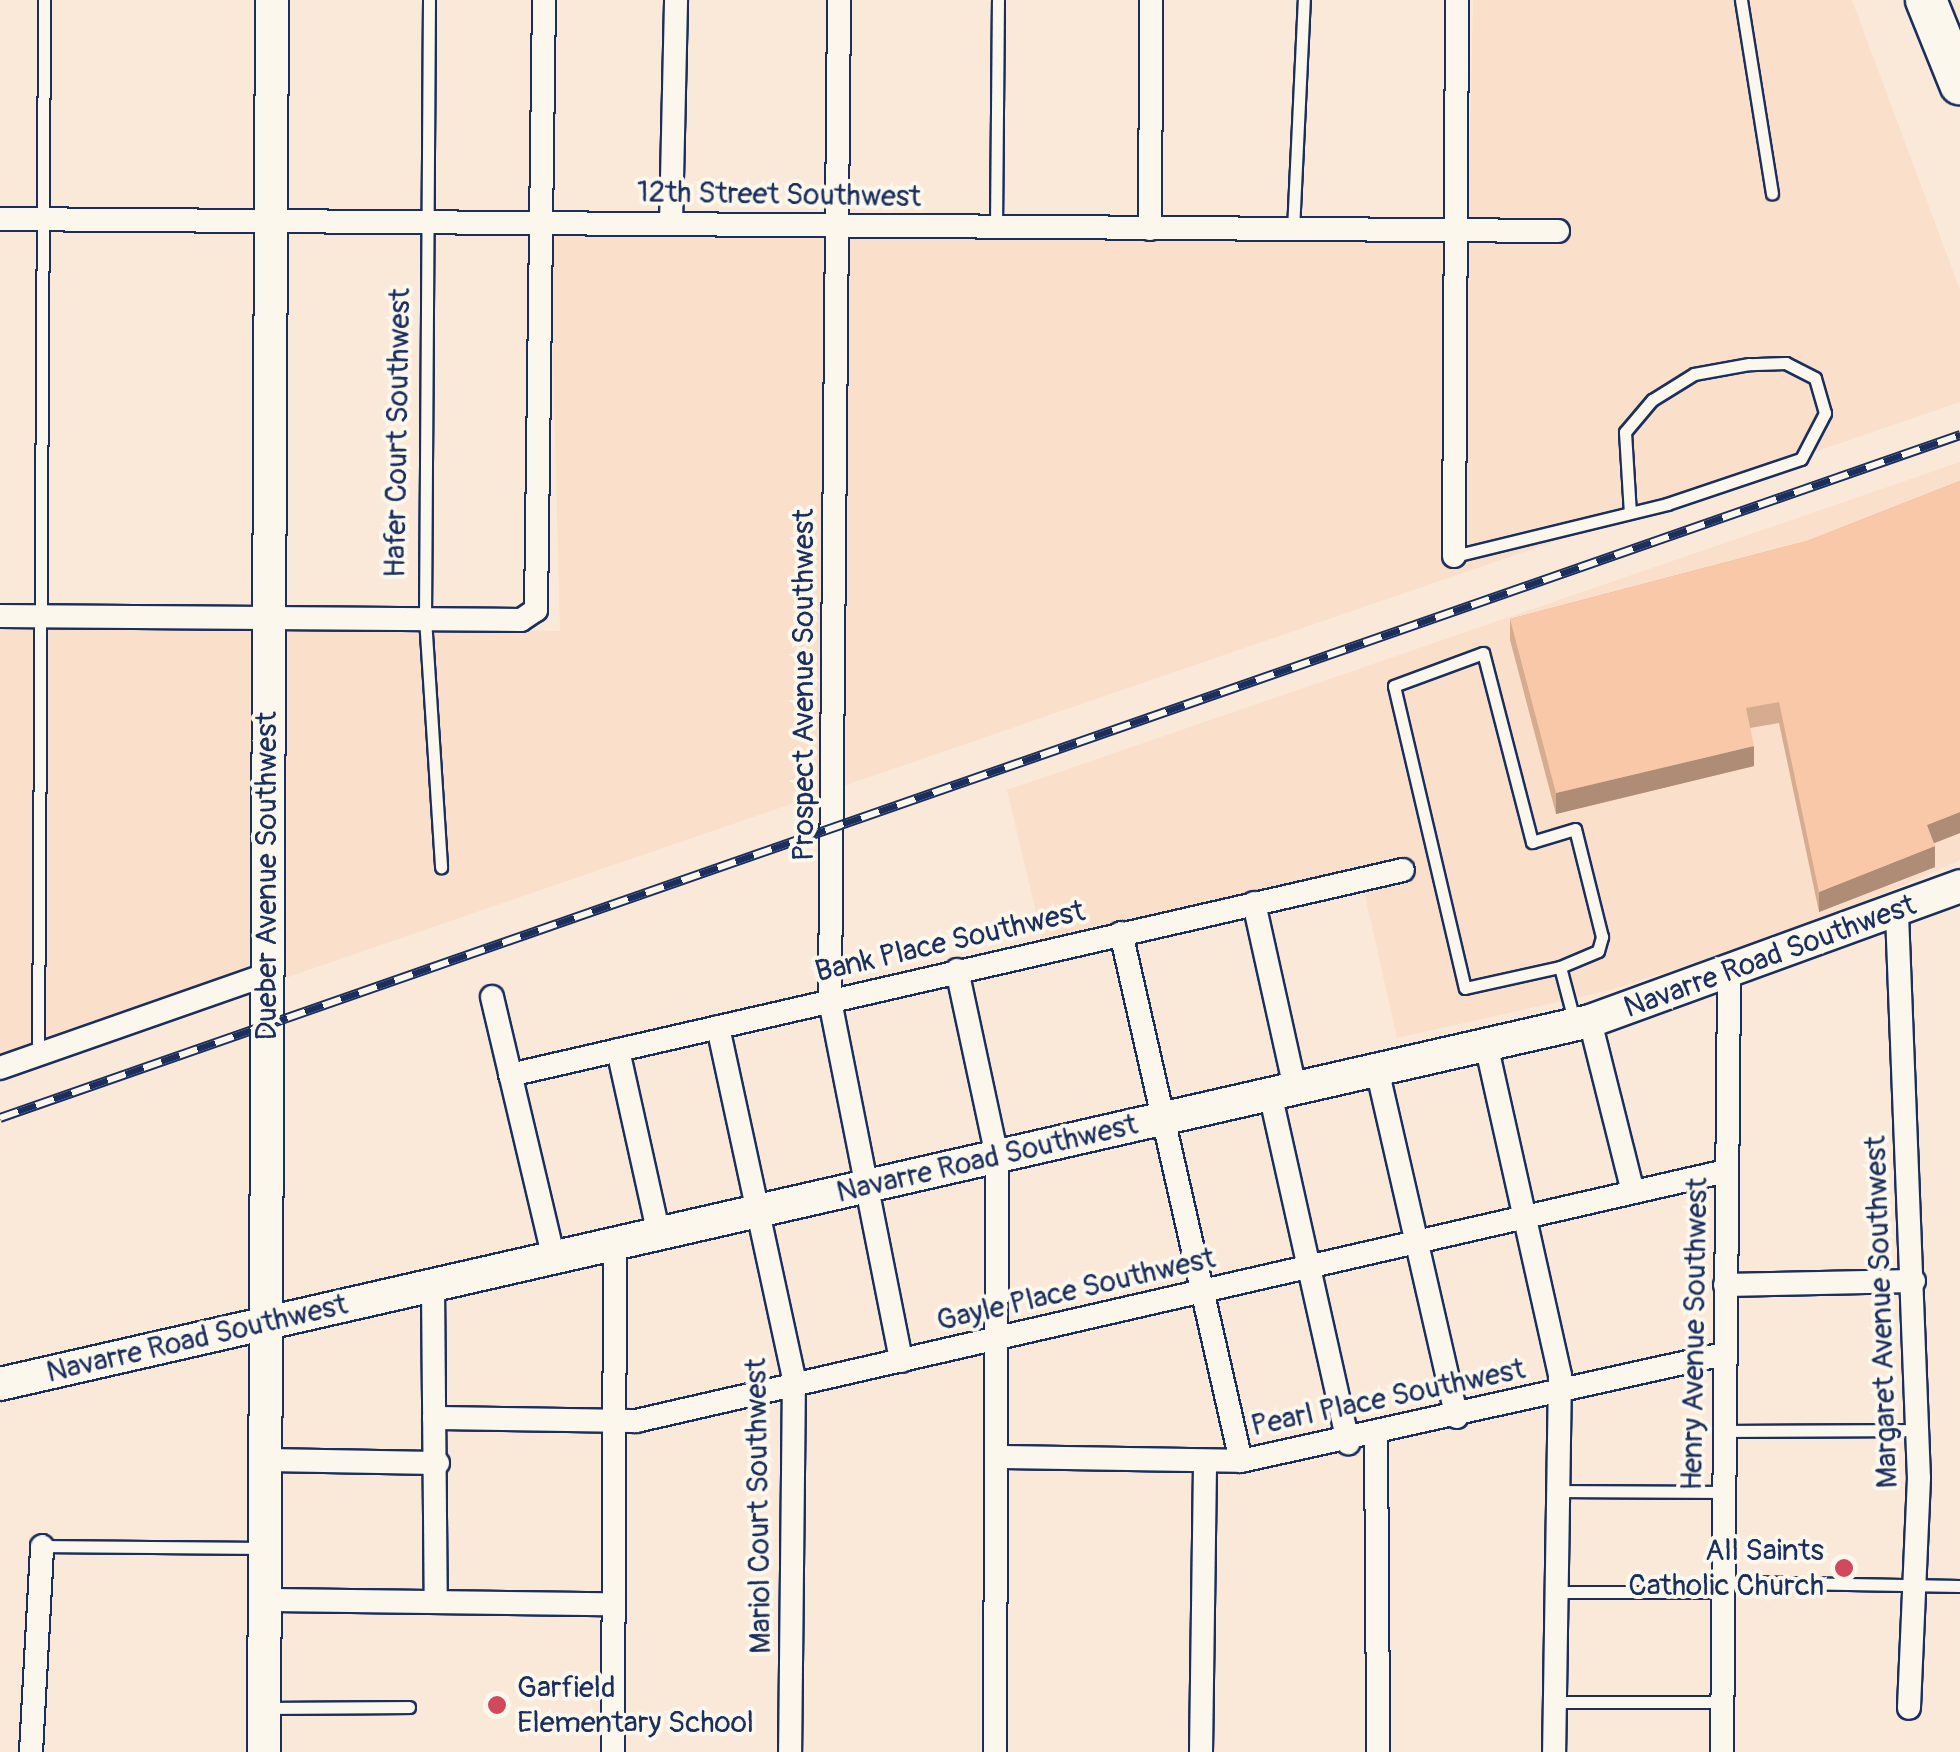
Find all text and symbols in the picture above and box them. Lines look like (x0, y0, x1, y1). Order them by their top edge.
street label: 12th Street Southwest (636, 175, 922, 215)
street label: Hafer Court Southwest (377, 288, 419, 578)
street label: Prospect Avenue Southwest (786, 509, 822, 861)
street label: Dueber Avenue Southwest (249, 712, 285, 1040)
street label: Navarre Road Southwest (1619, 887, 1921, 1027)
street label: Bank Place Southwest (812, 893, 1088, 991)
street label: Navarre Road Southwest (833, 1107, 1141, 1211)
street label: Margaret Avenue Southwest (1858, 1135, 1906, 1489)
street label: Henry Avenue Southwest (1674, 1177, 1716, 1491)
street label: Gayle Place Southwest (933, 1240, 1219, 1340)
street label: Navarre Road Southwest (43, 1287, 351, 1391)
street label: Pearl Place Southwest (1248, 1351, 1528, 1445)
street label: Mariol Court Southwest (738, 1358, 780, 1654)
place label: All Saints Catholic Church (1628, 1533, 1824, 1604)
marker: All Saints Catholic Church (1833, 1557, 1855, 1579)
place label: Garfield Elementary School (517, 1670, 754, 1740)
marker: Garfield Elementary School (486, 1694, 508, 1716)

